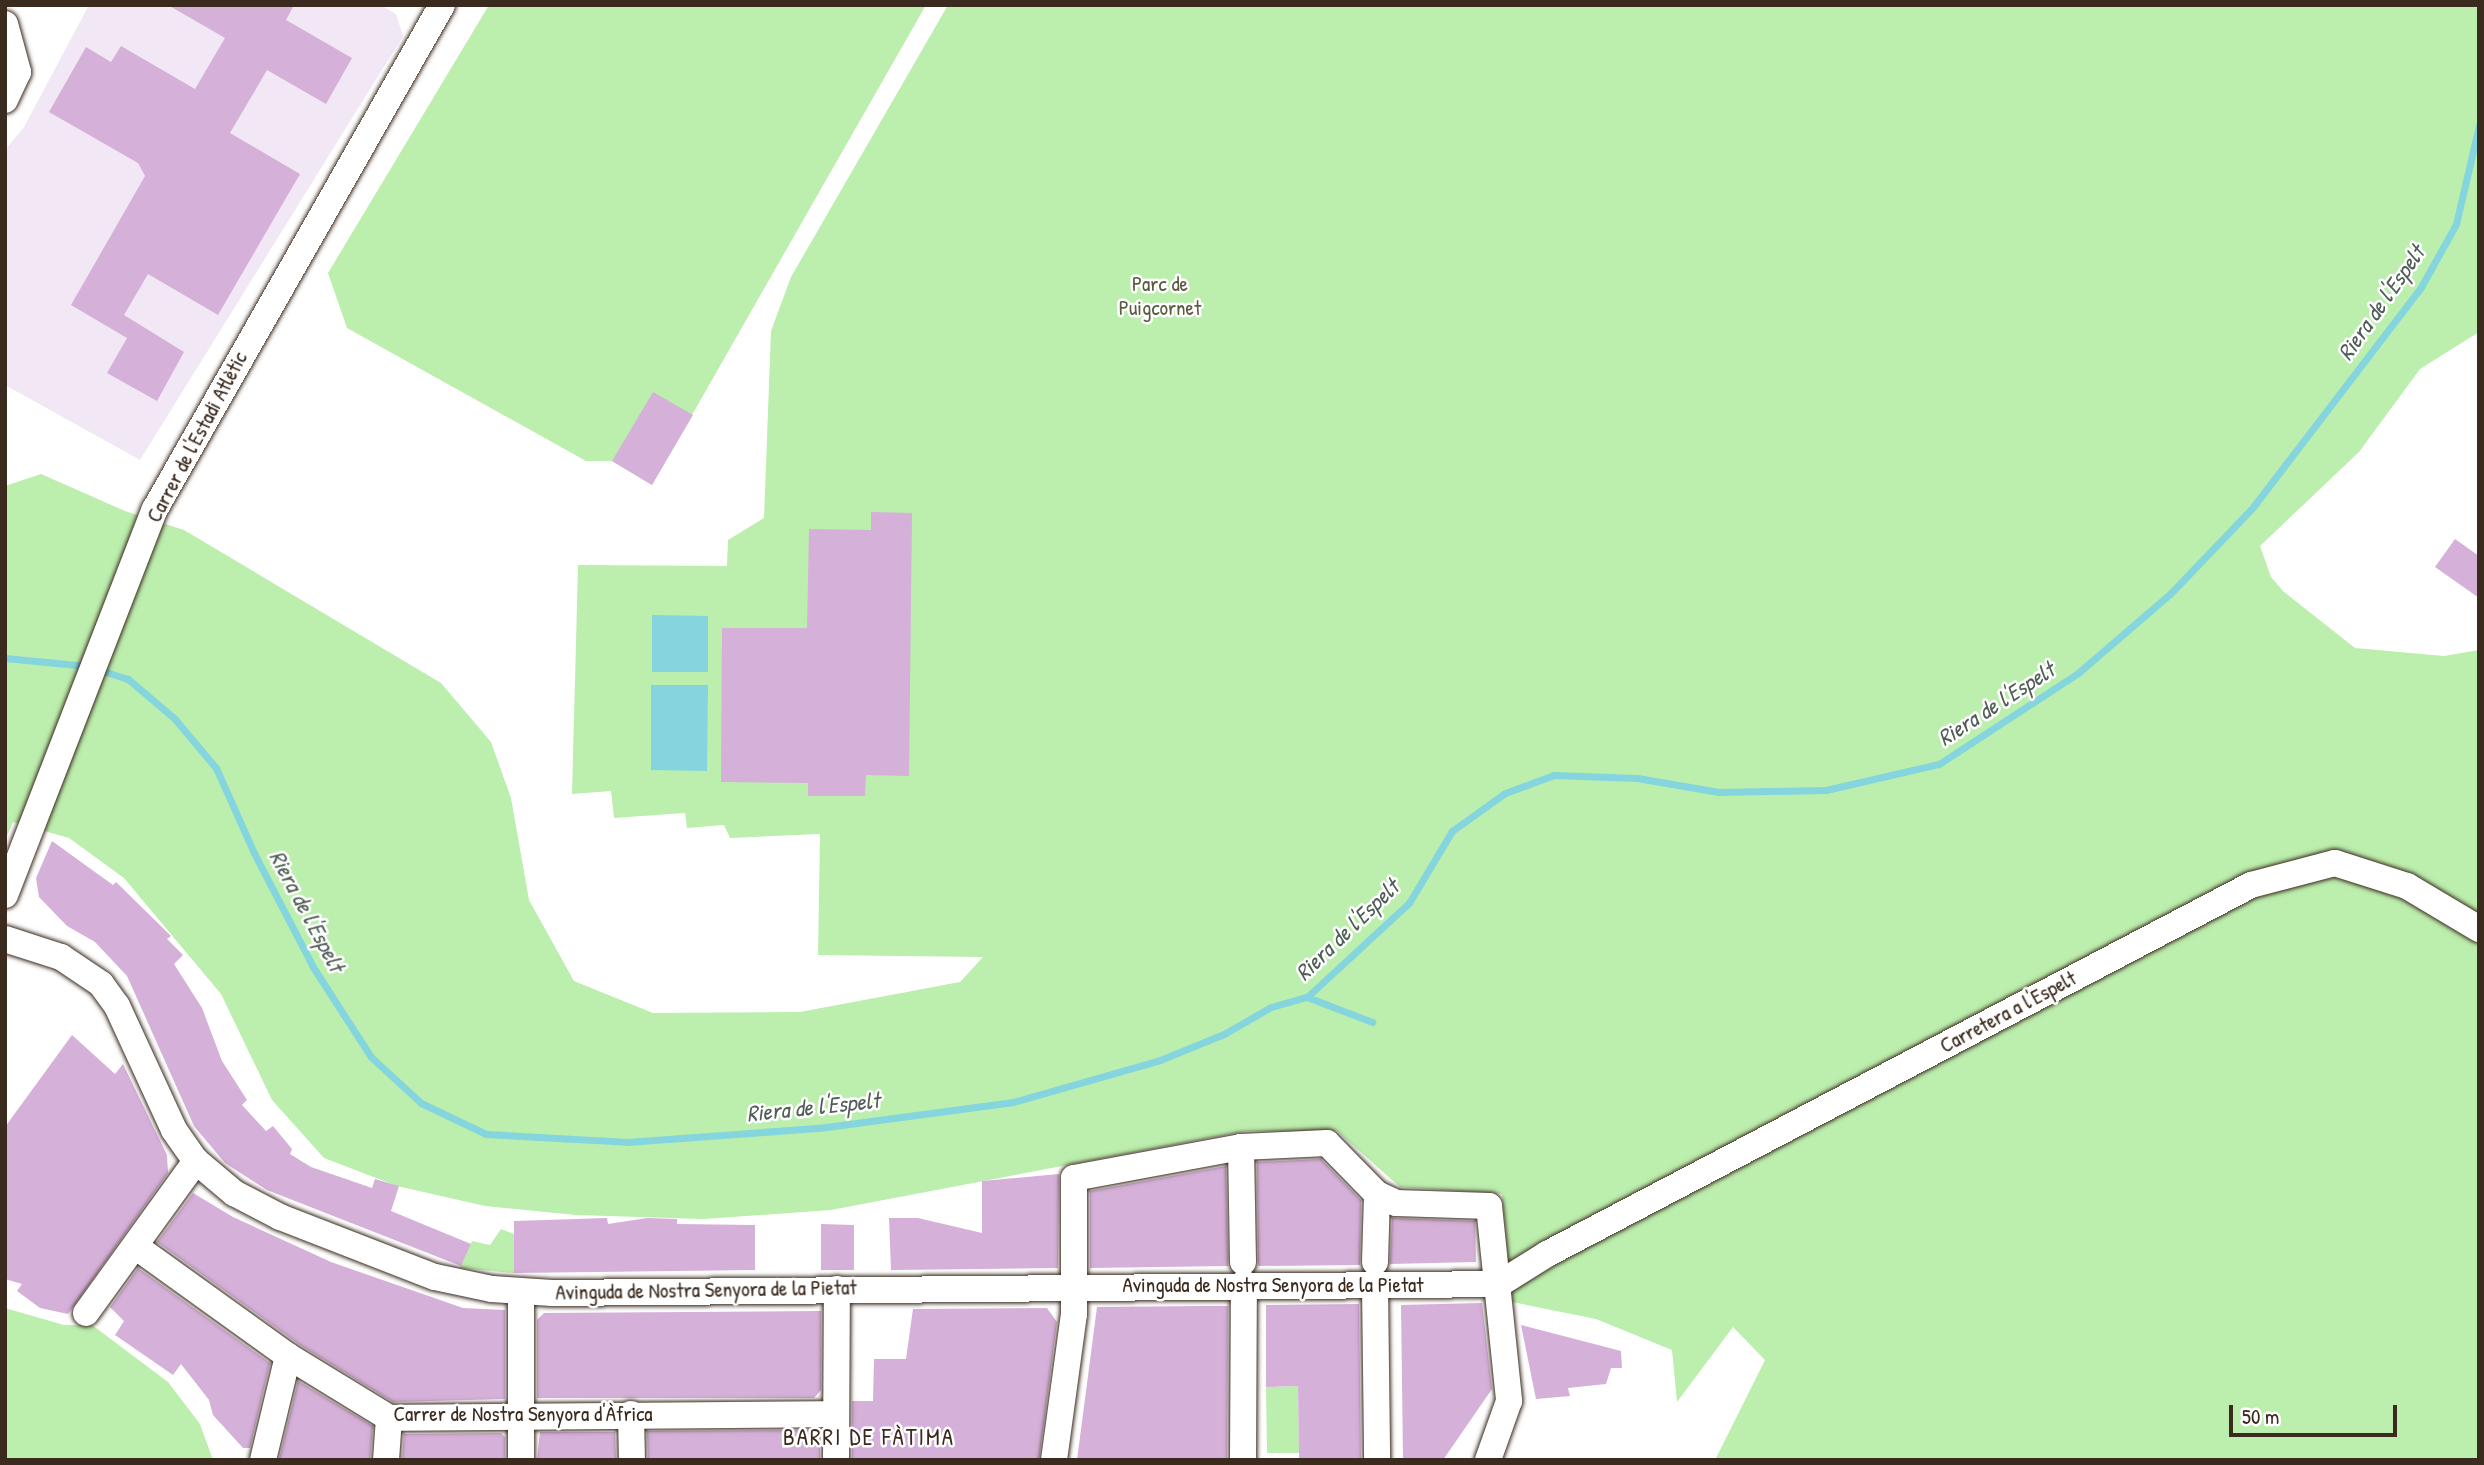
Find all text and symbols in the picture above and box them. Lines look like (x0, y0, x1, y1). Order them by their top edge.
water label: Riera de l'Espelt (2331, 241, 2431, 365)
park label: Parc de Puigcornet (1119, 271, 1201, 321)
street label: Carrer de l'Estadi Atlètic (141, 347, 253, 527)
water label: Riera de l'Espelt (1933, 656, 2059, 752)
water label: Riera de l'Espelt (264, 846, 350, 976)
water label: Riera de l'Espelt (1289, 874, 1405, 986)
street label: Carretera a l'Espelt (1936, 966, 2080, 1058)
water label: Riera de l'Espelt (745, 1086, 881, 1128)
street label: Avinguda de Nostra Senyora de la Pietat (1122, 1272, 1424, 1298)
street label: Avinguda de Nostra Senyora de la Pietat (555, 1275, 857, 1305)
scale bar (2232, 1392, 2400, 1436)
street label: Carrer de Nostra Senyora d'Àfrica (393, 1401, 653, 1427)
text: 50 m (2242, 1402, 2279, 1431)
district label: BARRI DE FÀTIMA (785, 1423, 953, 1451)

